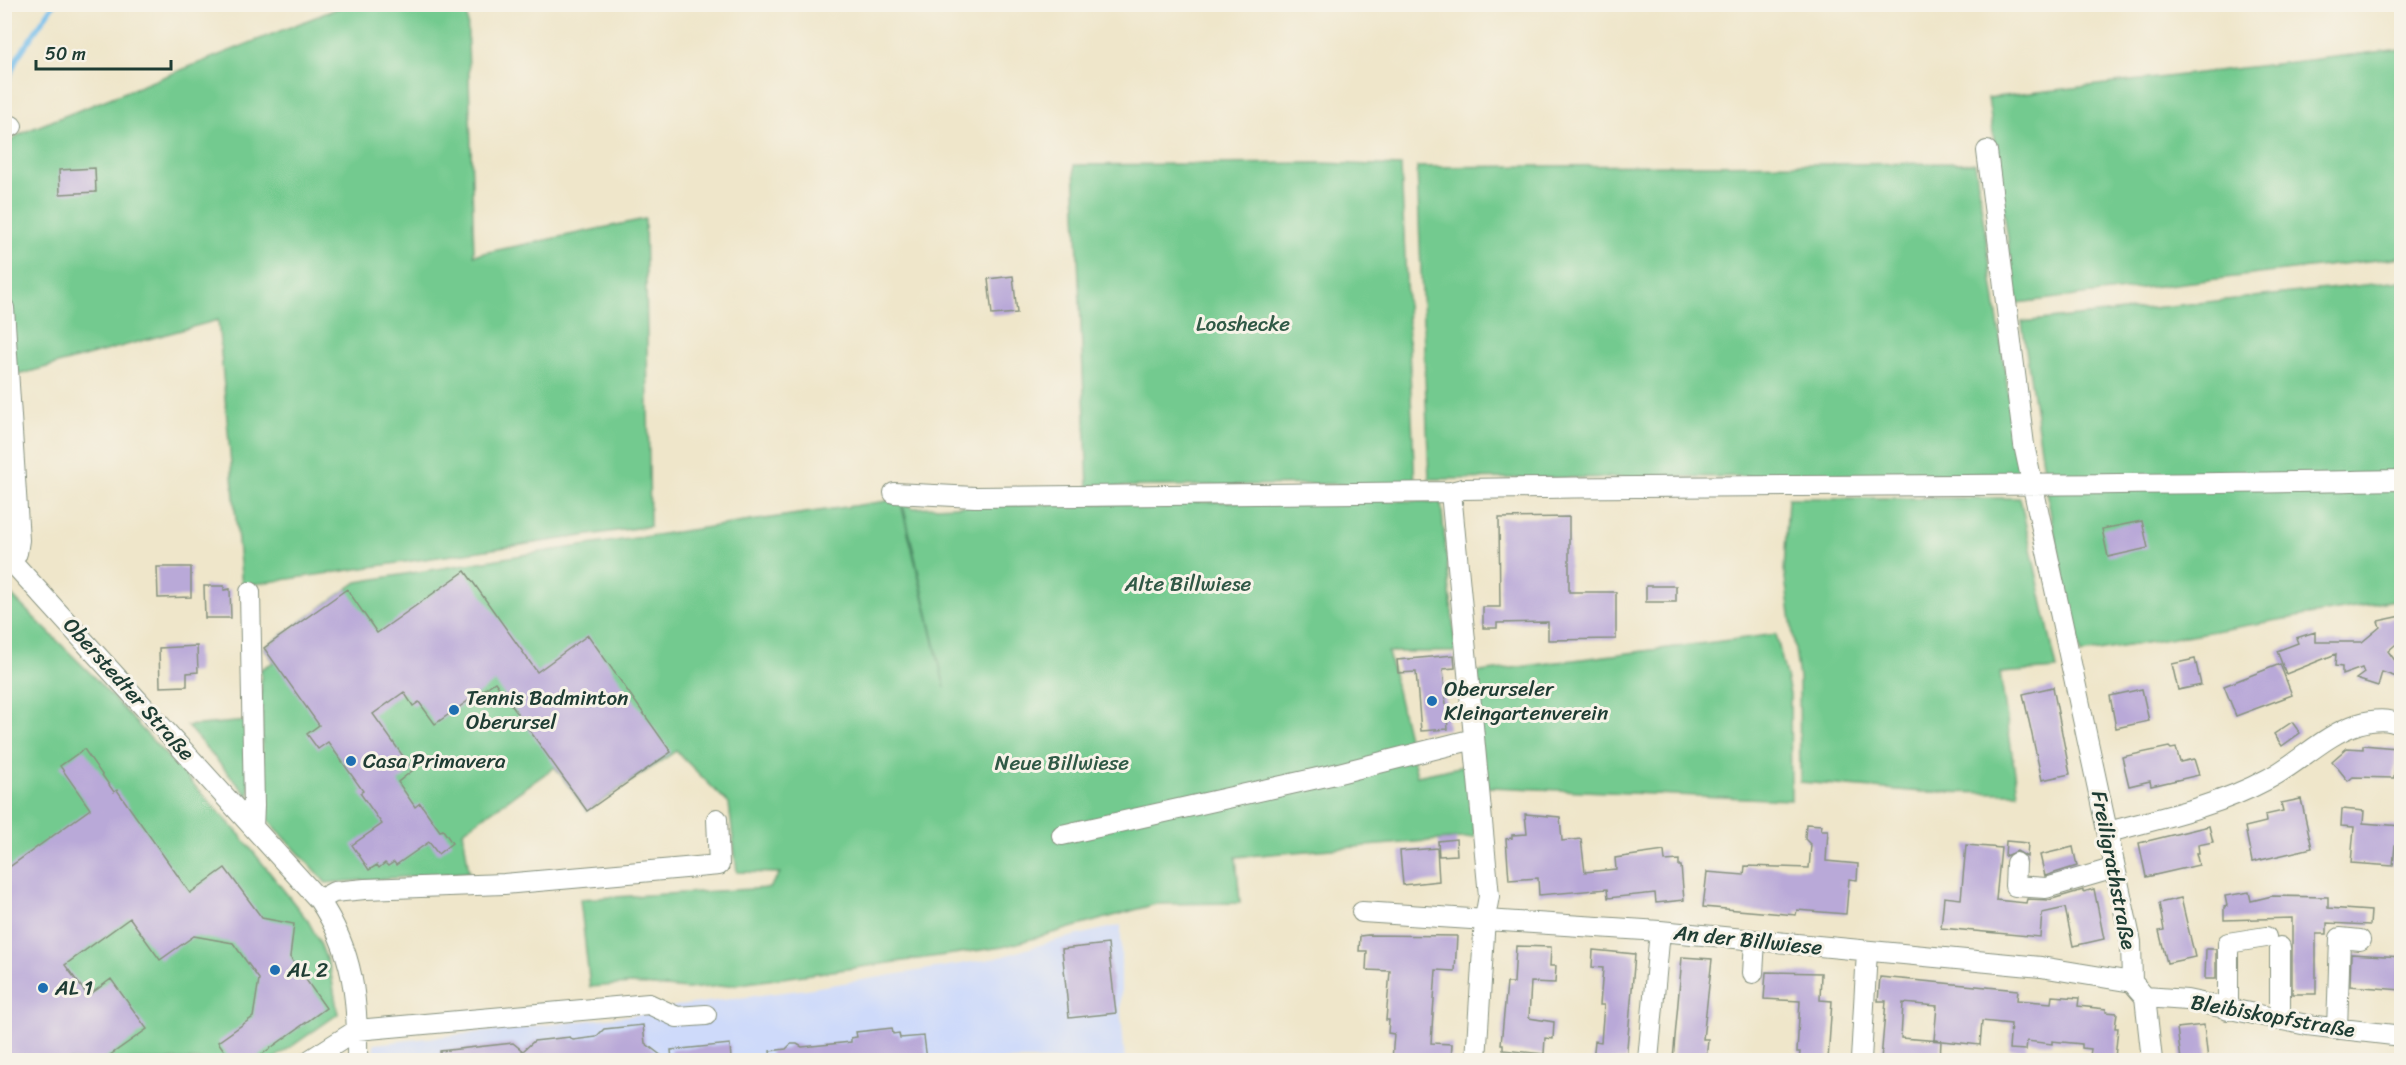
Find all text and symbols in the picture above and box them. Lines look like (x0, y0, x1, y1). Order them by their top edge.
scale bar (36, 33, 171, 71)
text: 50 m (45, 38, 86, 70)
park label: Looshecke (1196, 305, 1290, 343)
park label: Alte Billwiese (1124, 565, 1252, 603)
street label: Oberstedter Straße (53, 608, 205, 770)
place label: Oberurseler Kleingartenverein (1444, 670, 1608, 732)
place label: Tennis Badminton Oberursel (466, 679, 628, 741)
marker: Oberurseler Kleingartenverein (1425, 694, 1439, 708)
marker: Tennis Badminton Oberursel (447, 703, 461, 717)
place label: Casa Primavera (363, 742, 506, 780)
park label: Neue Billwiese (995, 744, 1129, 782)
marker: Casa Primavera (344, 754, 358, 768)
street label: Freiligrathstraße (2080, 787, 2148, 953)
street label: An der Billwiese (1671, 913, 1824, 967)
place label: AL 2 (286, 951, 328, 989)
marker: AL 2 (268, 963, 282, 977)
place label: AL 1 (54, 969, 93, 1007)
marker: AL 1 (36, 981, 50, 995)
street label: Bleibiskopfstraße (2188, 983, 2358, 1049)

